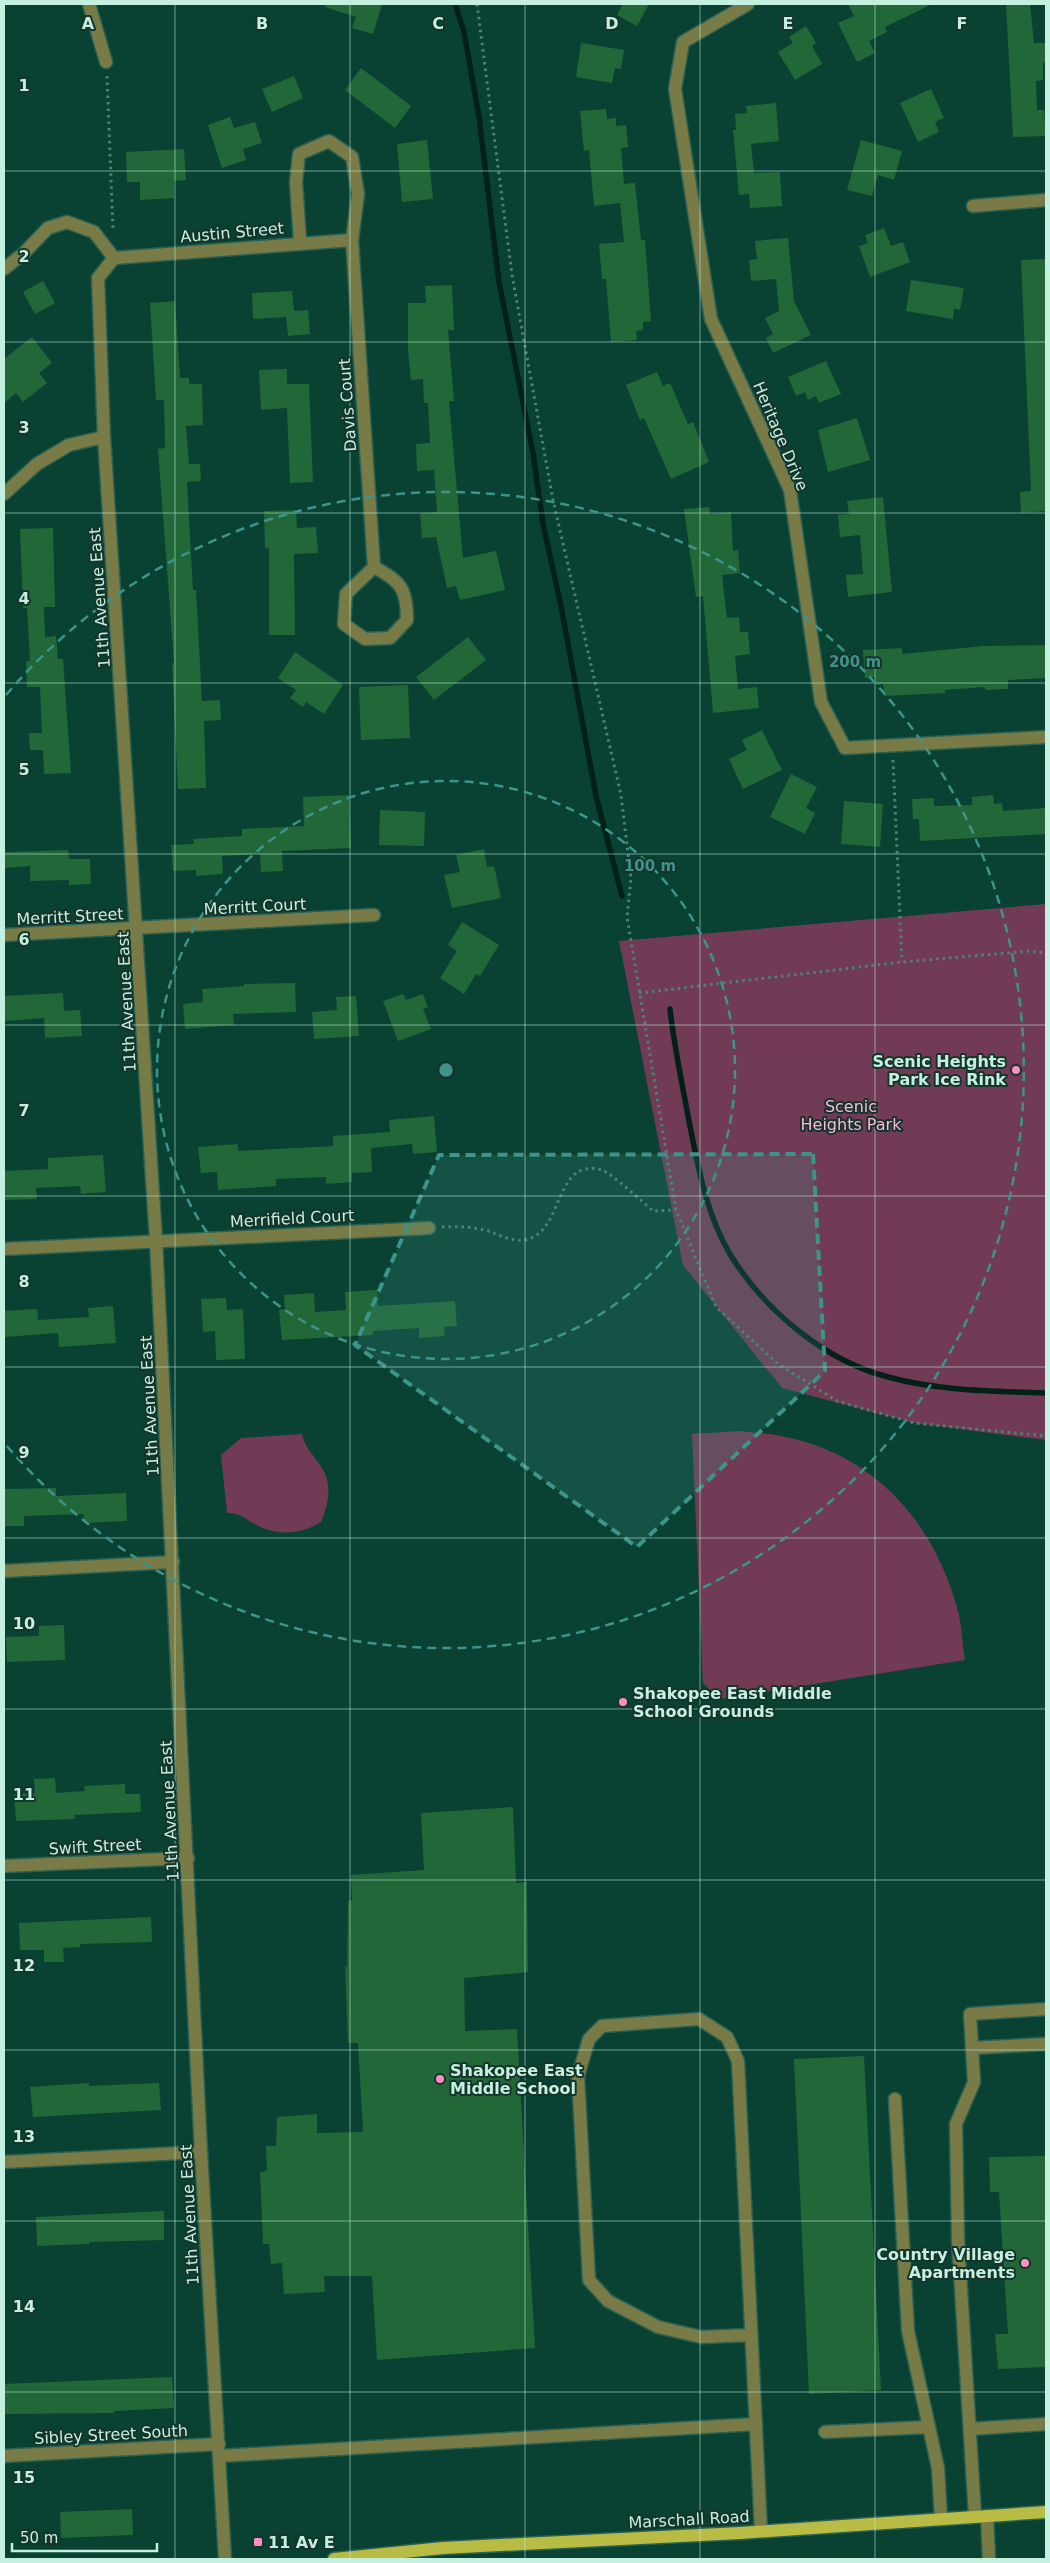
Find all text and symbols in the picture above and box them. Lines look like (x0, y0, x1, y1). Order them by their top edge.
text: A (82, 14, 95, 33)
text: B (256, 14, 268, 33)
text: C (432, 14, 444, 33)
text: D (605, 14, 619, 33)
text: E (783, 14, 793, 33)
text: F (957, 14, 967, 33)
text: 1 (18, 76, 30, 95)
street label: Austin Street (179, 219, 285, 246)
text: 2 (18, 247, 30, 266)
street label: Davis Court (335, 358, 360, 452)
street label: Heritage Drive (749, 379, 812, 494)
text: 3 (18, 418, 30, 437)
street label: 11th Avenue East (85, 527, 114, 669)
text: 4 (18, 589, 30, 608)
text: 200 m (829, 653, 881, 671)
text: 5 (18, 760, 30, 779)
text: 100 m (624, 857, 676, 875)
street label: Merritt Court (203, 894, 307, 919)
street label: Merritt Street (16, 904, 124, 929)
text: 6 (18, 930, 30, 949)
street label: 11th Avenue East (113, 931, 140, 1073)
place label: Scenic Heights Park Ice Rink (872, 1052, 1006, 1089)
centre of rings (437, 1061, 455, 1079)
marker: Scenic Heights Park Ice Rink (1010, 1064, 1022, 1076)
park label: Scenic Heights Park (801, 1097, 902, 1134)
text: 7 (18, 1101, 30, 1120)
street label: Merrifield Court (229, 1206, 355, 1231)
text: 8 (18, 1272, 30, 1291)
street label: 11th Avenue East (136, 1335, 163, 1477)
text: 9 (18, 1443, 30, 1462)
text: 10 (13, 1614, 35, 1633)
place label: Shakopee East Middle School Grounds (633, 1684, 832, 1721)
marker: Shakopee East Middle School Grounds (617, 1696, 629, 1708)
street label: 11th Avenue East (156, 1740, 183, 1882)
text: 11 (13, 1785, 35, 1804)
street label: Swift Street (48, 1835, 142, 1858)
text: 12 (13, 1956, 35, 1975)
place label: Shakopee East Middle School (450, 2061, 583, 2098)
marker: Shakopee East Middle School (434, 2073, 446, 2085)
text: 13 (13, 2127, 35, 2146)
street label: 11th Avenue East (176, 2144, 203, 2286)
place label: Country Village Apartments (876, 2245, 1015, 2282)
marker: Country Village Apartments (1019, 2257, 1031, 2269)
text: 14 (13, 2297, 35, 2316)
street label: Sibley Street South (34, 2421, 188, 2448)
text: 15 (13, 2468, 35, 2487)
street label: Marschall Road (628, 2507, 750, 2532)
scale bar (12, 2520, 158, 2552)
text: 50 m (20, 2529, 58, 2547)
place label: 11 Av E (268, 2533, 335, 2552)
marker: 11 Av E (252, 2536, 264, 2548)

